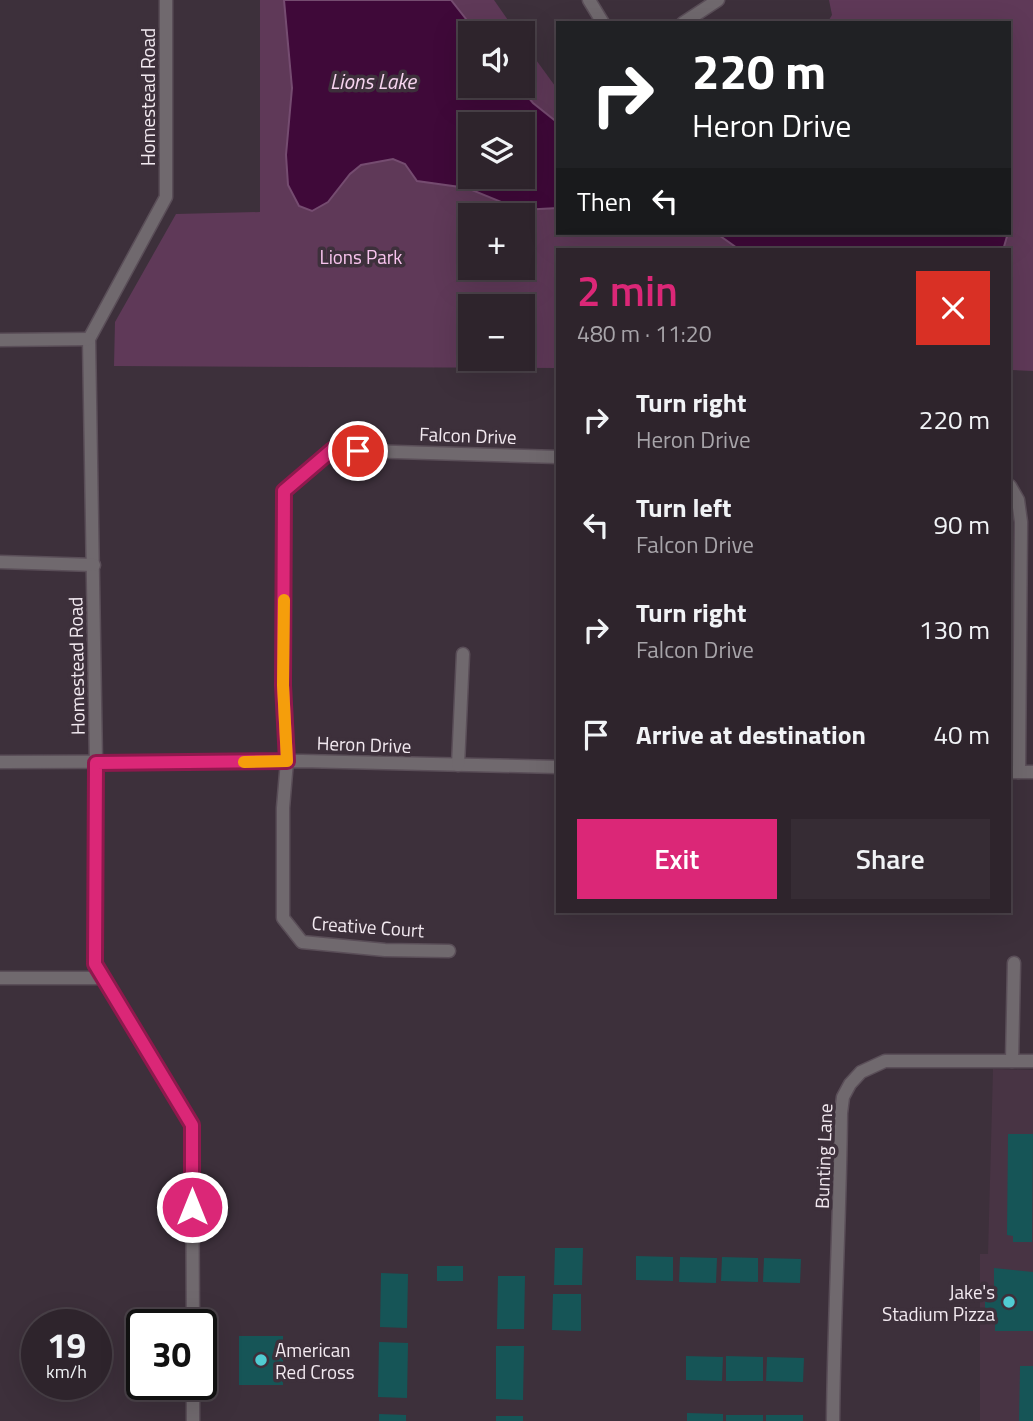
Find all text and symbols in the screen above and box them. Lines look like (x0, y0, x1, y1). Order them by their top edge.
map controls (458, 21, 535, 371)
button: sound (458, 21, 535, 98)
street label: Homestead Road (133, 28, 162, 166)
text: 220 m (692, 33, 826, 108)
icon: right (577, 49, 668, 140)
water label: Lions Lake (330, 65, 417, 97)
text: Heron Drive (692, 101, 851, 149)
button: layers (458, 112, 535, 189)
text: Then (577, 182, 632, 221)
icon: left (646, 182, 684, 220)
button: + (458, 203, 535, 280)
park label: Lions Park (320, 242, 402, 271)
text: 2 min (577, 258, 678, 322)
button: close (916, 271, 990, 345)
button: − (458, 294, 535, 371)
text: 480 m · 11:20 (577, 316, 712, 351)
text: Turn right (636, 383, 747, 422)
text: 220 m (919, 400, 990, 439)
icon: right (577, 401, 615, 439)
street label: Falcon Drive (419, 419, 517, 451)
pin (328, 421, 388, 481)
text: Heron Drive (636, 422, 751, 457)
icon: arrive (339, 432, 377, 470)
text: Turn left (636, 488, 731, 527)
text: 90 m (933, 505, 990, 544)
icon: left (577, 506, 615, 544)
text: Falcon Drive (636, 527, 754, 562)
text: Turn right (636, 593, 747, 632)
street label: Homestead Road (60, 597, 92, 735)
text: 130 m (919, 610, 990, 649)
icon: right (577, 611, 615, 649)
text: Falcon Drive (636, 632, 754, 667)
text: Arrive at destination (636, 715, 866, 754)
text: 40 m (933, 715, 990, 754)
icon: arrive (577, 716, 615, 754)
street label: Heron Drive (316, 728, 412, 760)
button: Exit (577, 819, 777, 899)
button: Share (791, 819, 990, 899)
street label: Creative Court (311, 908, 426, 944)
street label: Bunting Lane (807, 1103, 839, 1209)
position arrow (155, 1170, 229, 1244)
place label: Jake's Stadium Pizza (882, 1277, 995, 1328)
marker: Jake's Stadium Pizza (1001, 1294, 1017, 1310)
speed limit sign: 30 (126, 1309, 217, 1400)
text: 19 (47, 1318, 86, 1372)
place label: American Red Cross (275, 1335, 355, 1386)
marker: American Red Cross (253, 1352, 269, 1368)
text: km/h (46, 1358, 87, 1385)

